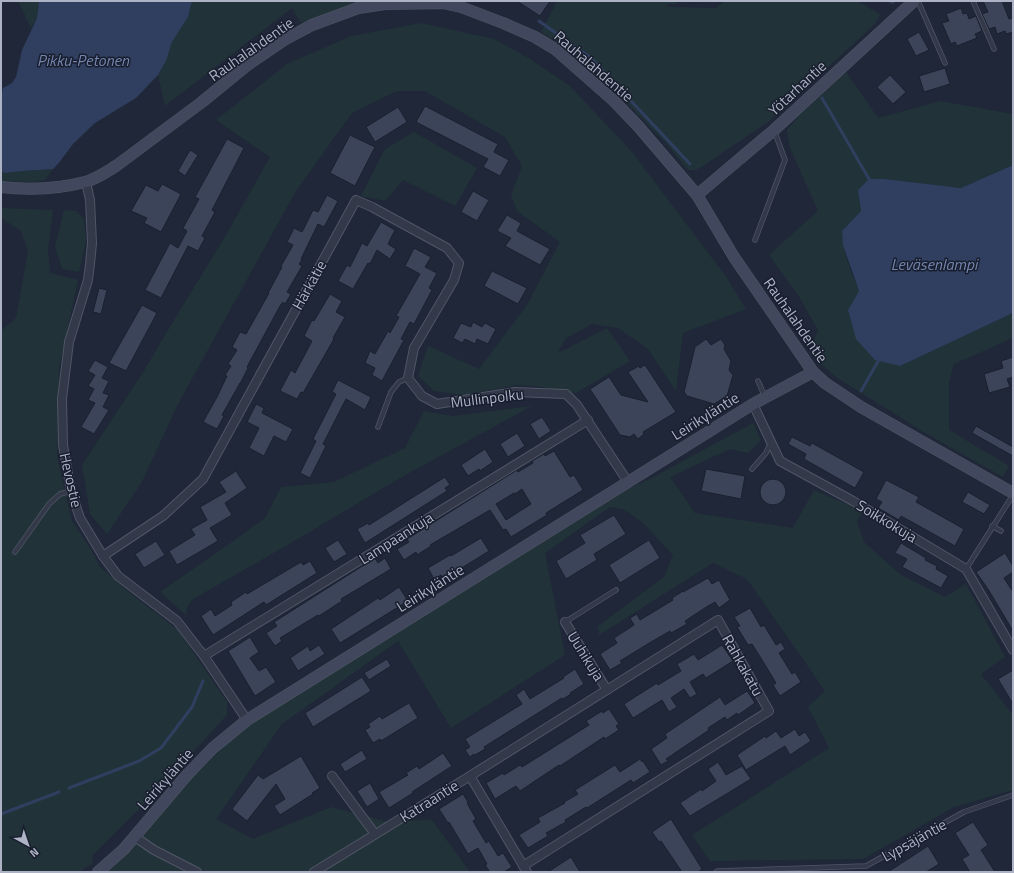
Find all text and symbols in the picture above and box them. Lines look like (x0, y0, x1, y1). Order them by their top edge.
street label: Rauhalahdentie (204, 11, 298, 87)
street label: Rauhalahdentie (549, 25, 639, 107)
water label: Pikku-Petonen (37, 48, 130, 72)
street label: Yötarhantie (763, 55, 831, 121)
water label: Leväsenlampi (891, 252, 979, 276)
street label: Härkätie (286, 256, 332, 314)
street label: Rauhalahdentie (758, 273, 834, 367)
street label: Mullinpolku (449, 382, 525, 414)
street label: Leirikyläntie (667, 386, 743, 446)
street label: Hevostie (54, 450, 88, 510)
street label: Soikkokuja (852, 494, 922, 548)
street label: Lampaankuja (354, 506, 438, 570)
street label: Leirikyläntie (392, 558, 468, 618)
street label: Uuhikuja (562, 627, 611, 686)
street label: Rahkakatu (717, 630, 769, 700)
street label: Leirikyläntie (131, 743, 199, 815)
street label: Katraantie (395, 774, 463, 828)
street label: Lypsäjäntie (877, 813, 951, 867)
north arrow (8, 825, 48, 865)
text: N (26, 844, 42, 861)

